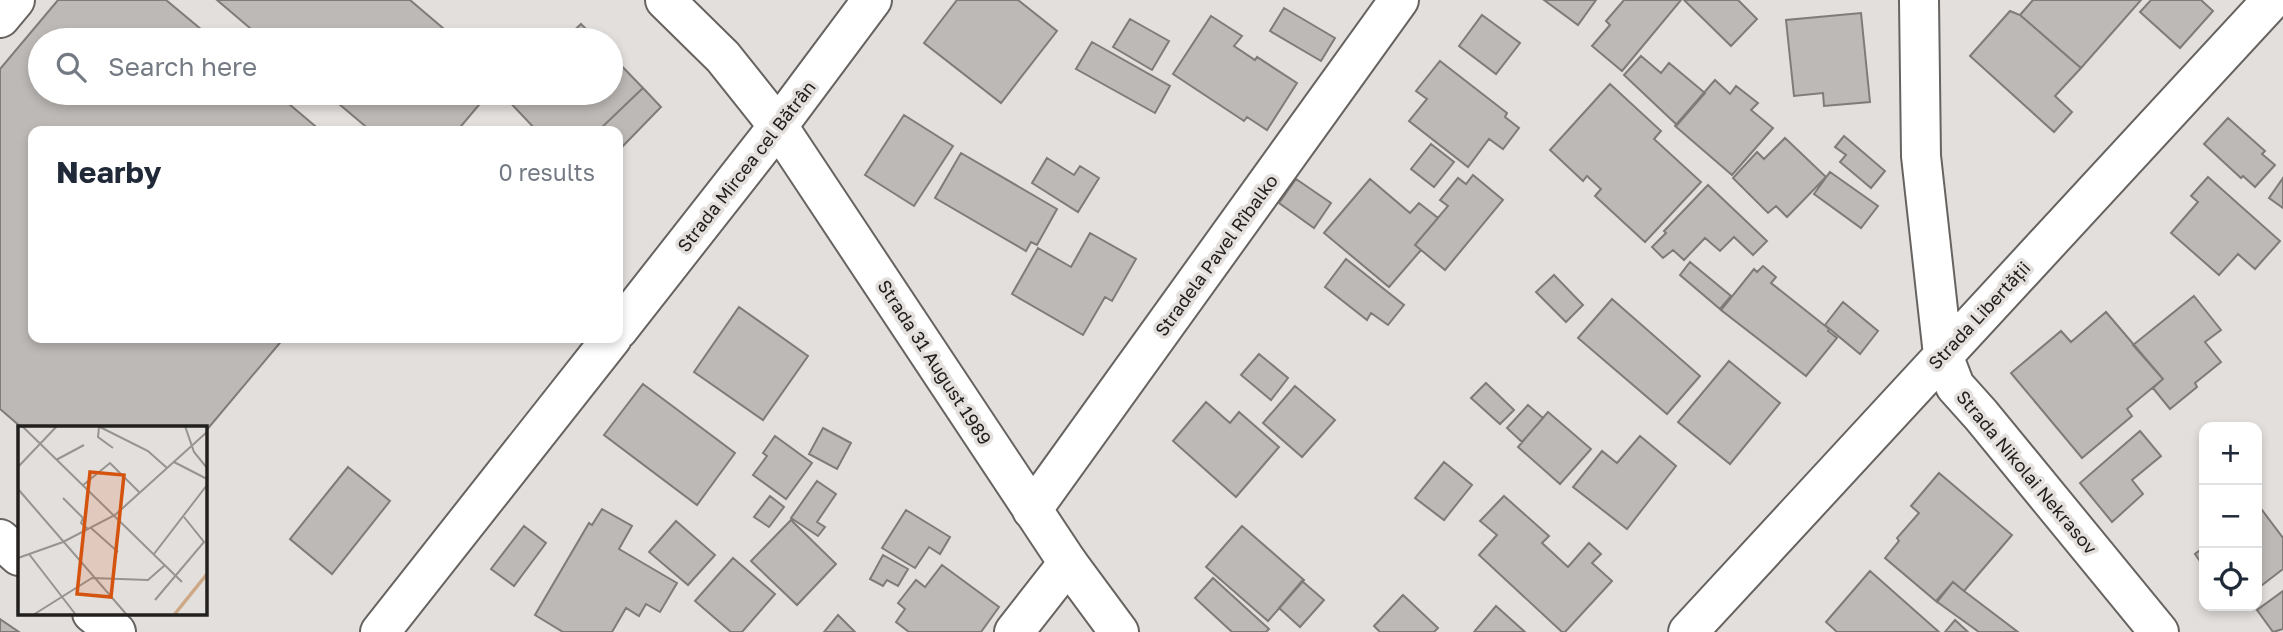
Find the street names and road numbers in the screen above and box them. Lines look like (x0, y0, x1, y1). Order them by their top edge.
street label: Strada Mircea cel Bătrân (672, 76, 820, 256)
street label: Stradela Pavel Rîbalko (1150, 170, 1282, 340)
street label: Strada Libertății (1923, 257, 2035, 373)
street label: Strada 31 August 1989 (873, 275, 997, 449)
street label: Strada Nikolai Nekrasov (1952, 386, 2102, 558)

